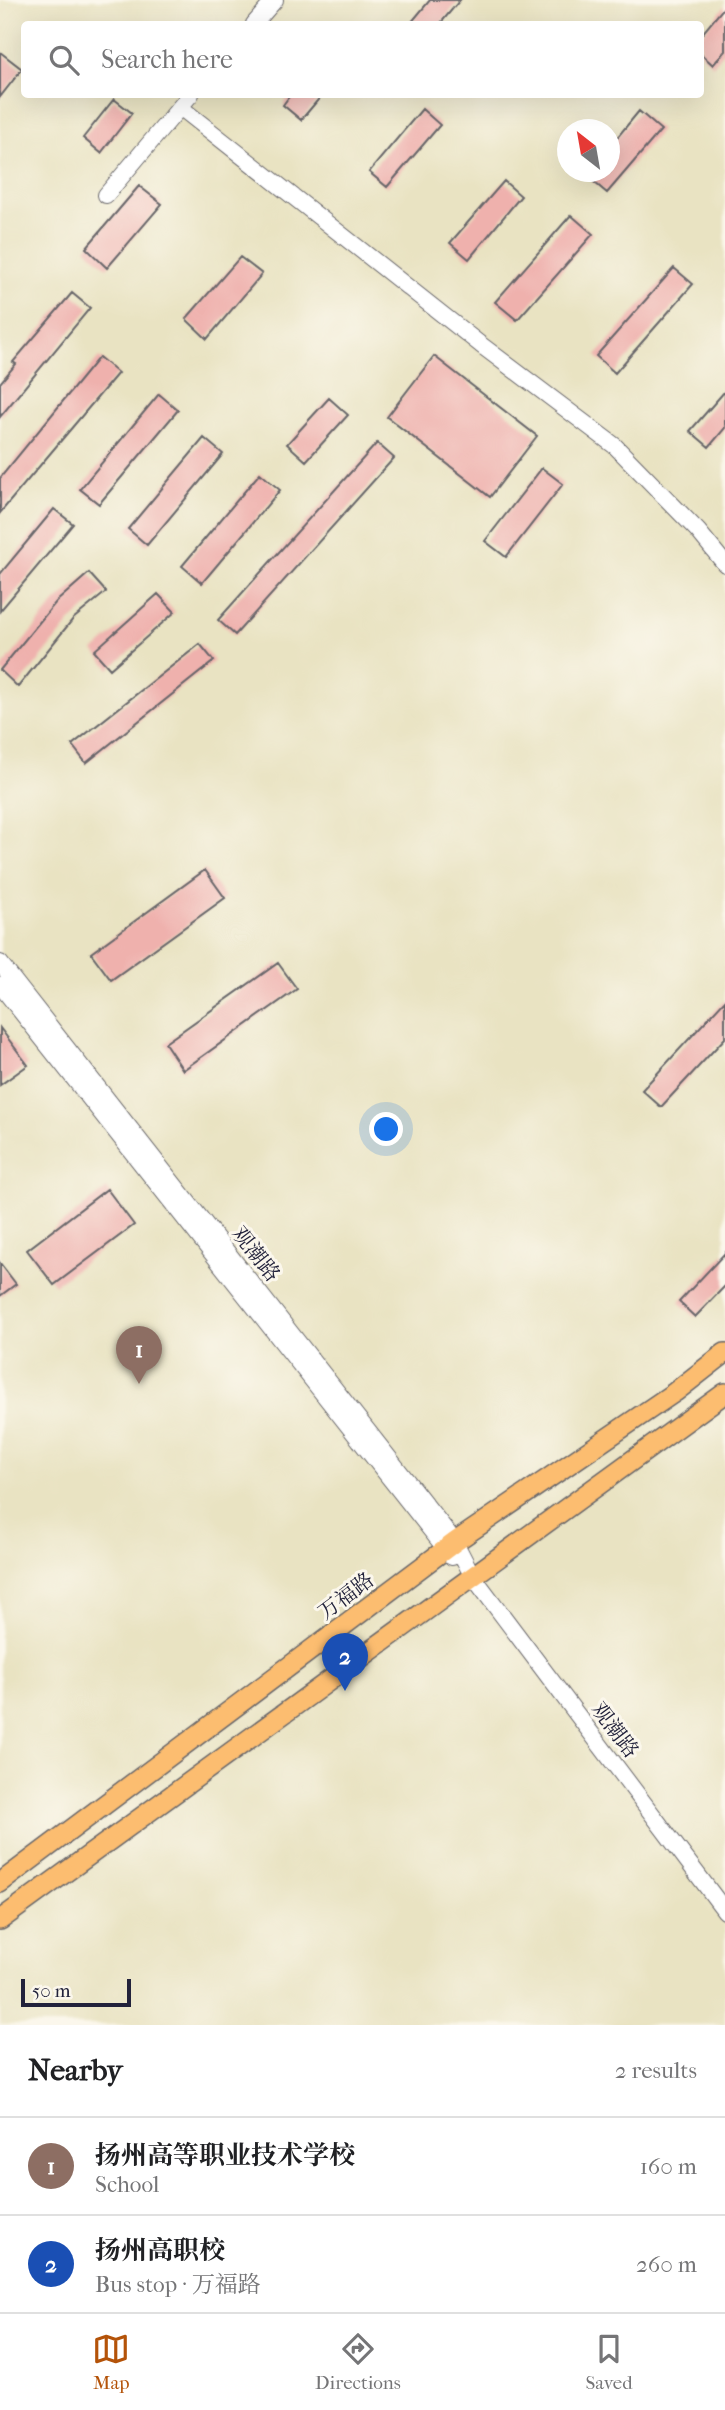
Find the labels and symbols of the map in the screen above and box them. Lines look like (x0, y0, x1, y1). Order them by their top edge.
north arrow (557, 119, 620, 182)
your location (369, 1112, 403, 1146)
street label: 观潮路 (227, 1222, 285, 1286)
pin: 1 (116, 1326, 162, 1384)
street label: 万福路 (314, 1567, 378, 1625)
pin: 2 (322, 1633, 368, 1691)
street label: 观潮路 (586, 1698, 644, 1762)
scale bar (21, 1976, 131, 2008)

